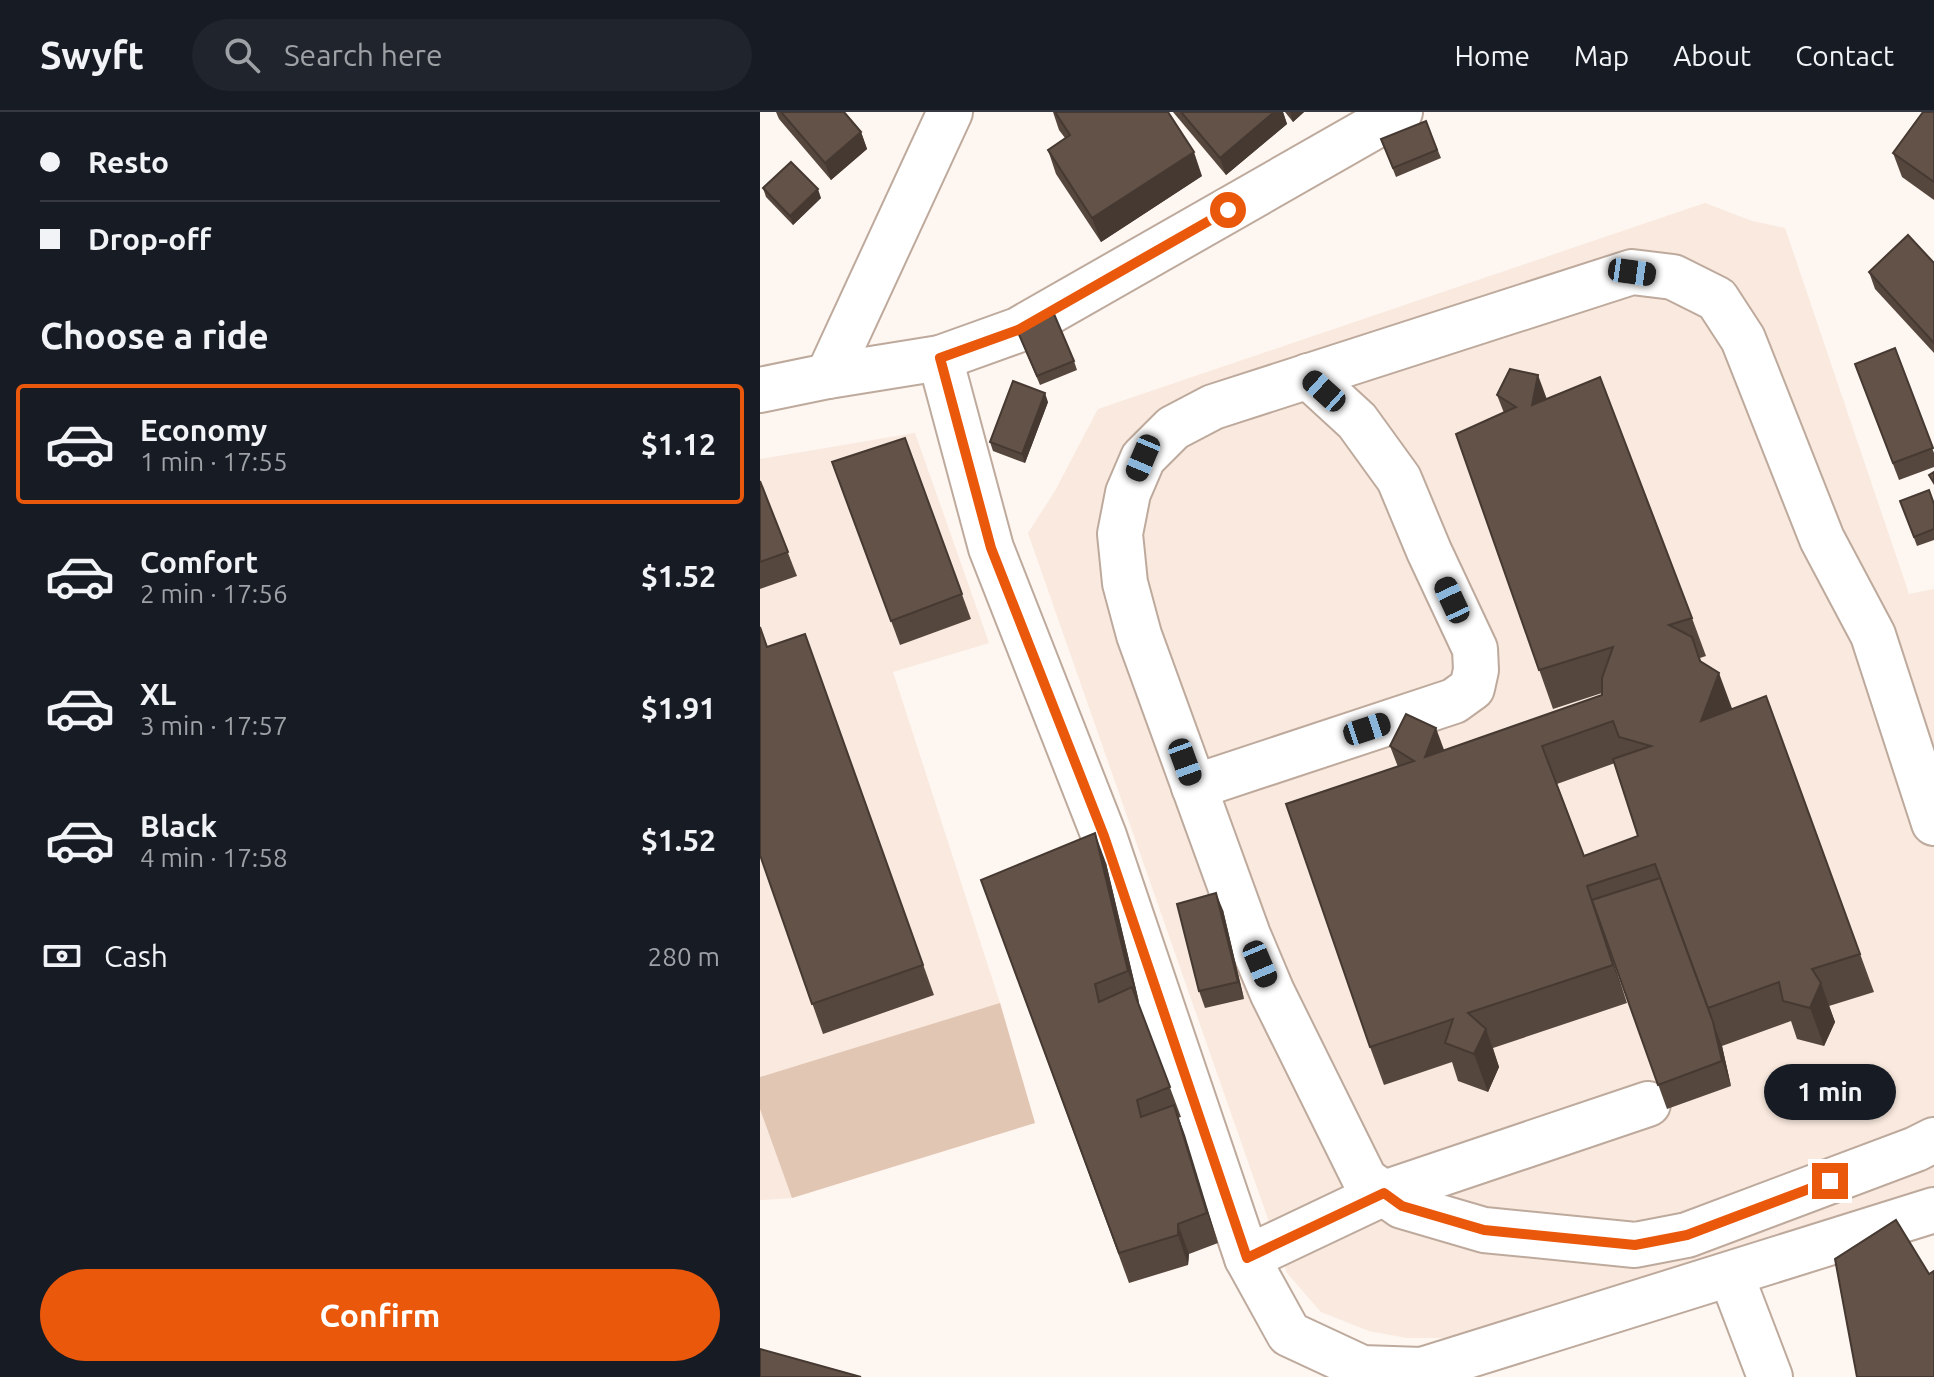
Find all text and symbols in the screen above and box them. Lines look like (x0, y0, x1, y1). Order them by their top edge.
search box (192, 19, 752, 91)
icon: search (220, 33, 264, 77)
text: Swyft (40, 34, 144, 76)
text: Search here (284, 38, 442, 72)
text: Home (1455, 40, 1530, 71)
text: Map (1574, 40, 1629, 71)
text: About (1673, 40, 1751, 71)
text: Contact (1795, 40, 1894, 71)
text: Resto (88, 145, 169, 179)
route start (1210, 192, 1246, 228)
text: Drop-off (88, 222, 211, 256)
car (1607, 257, 1657, 287)
text: Choose a ride (40, 315, 269, 356)
car (1298, 366, 1350, 416)
icon: car (44, 408, 116, 480)
text: Economy (140, 413, 267, 447)
text: $1.12 (641, 427, 716, 461)
car (1123, 431, 1163, 485)
text: 1 min · 17:55 (140, 447, 288, 476)
icon: car (44, 540, 116, 612)
text: Comfort (140, 545, 258, 579)
text: $1.52 (641, 559, 716, 593)
car (1431, 573, 1473, 627)
text: 2 min · 17:56 (140, 579, 288, 608)
icon: car (44, 672, 116, 744)
text: XL (140, 677, 176, 711)
text: $1.91 (641, 691, 716, 725)
car (1340, 710, 1394, 748)
text: 3 min · 17:57 (140, 711, 288, 740)
car (1166, 735, 1204, 789)
icon: car (44, 804, 116, 876)
text: Black (140, 809, 217, 843)
text: $1.52 (641, 823, 716, 857)
text: 4 min · 17:58 (140, 843, 288, 872)
icon: cash (40, 934, 84, 978)
car (1240, 937, 1280, 991)
text: Cash (104, 939, 168, 973)
text: 280 m (648, 942, 720, 971)
callout: 1 min (1764, 1065, 1896, 1121)
text: 1 min (1797, 1077, 1863, 1106)
route end (1812, 1163, 1848, 1199)
button: Confirm (40, 1269, 720, 1361)

